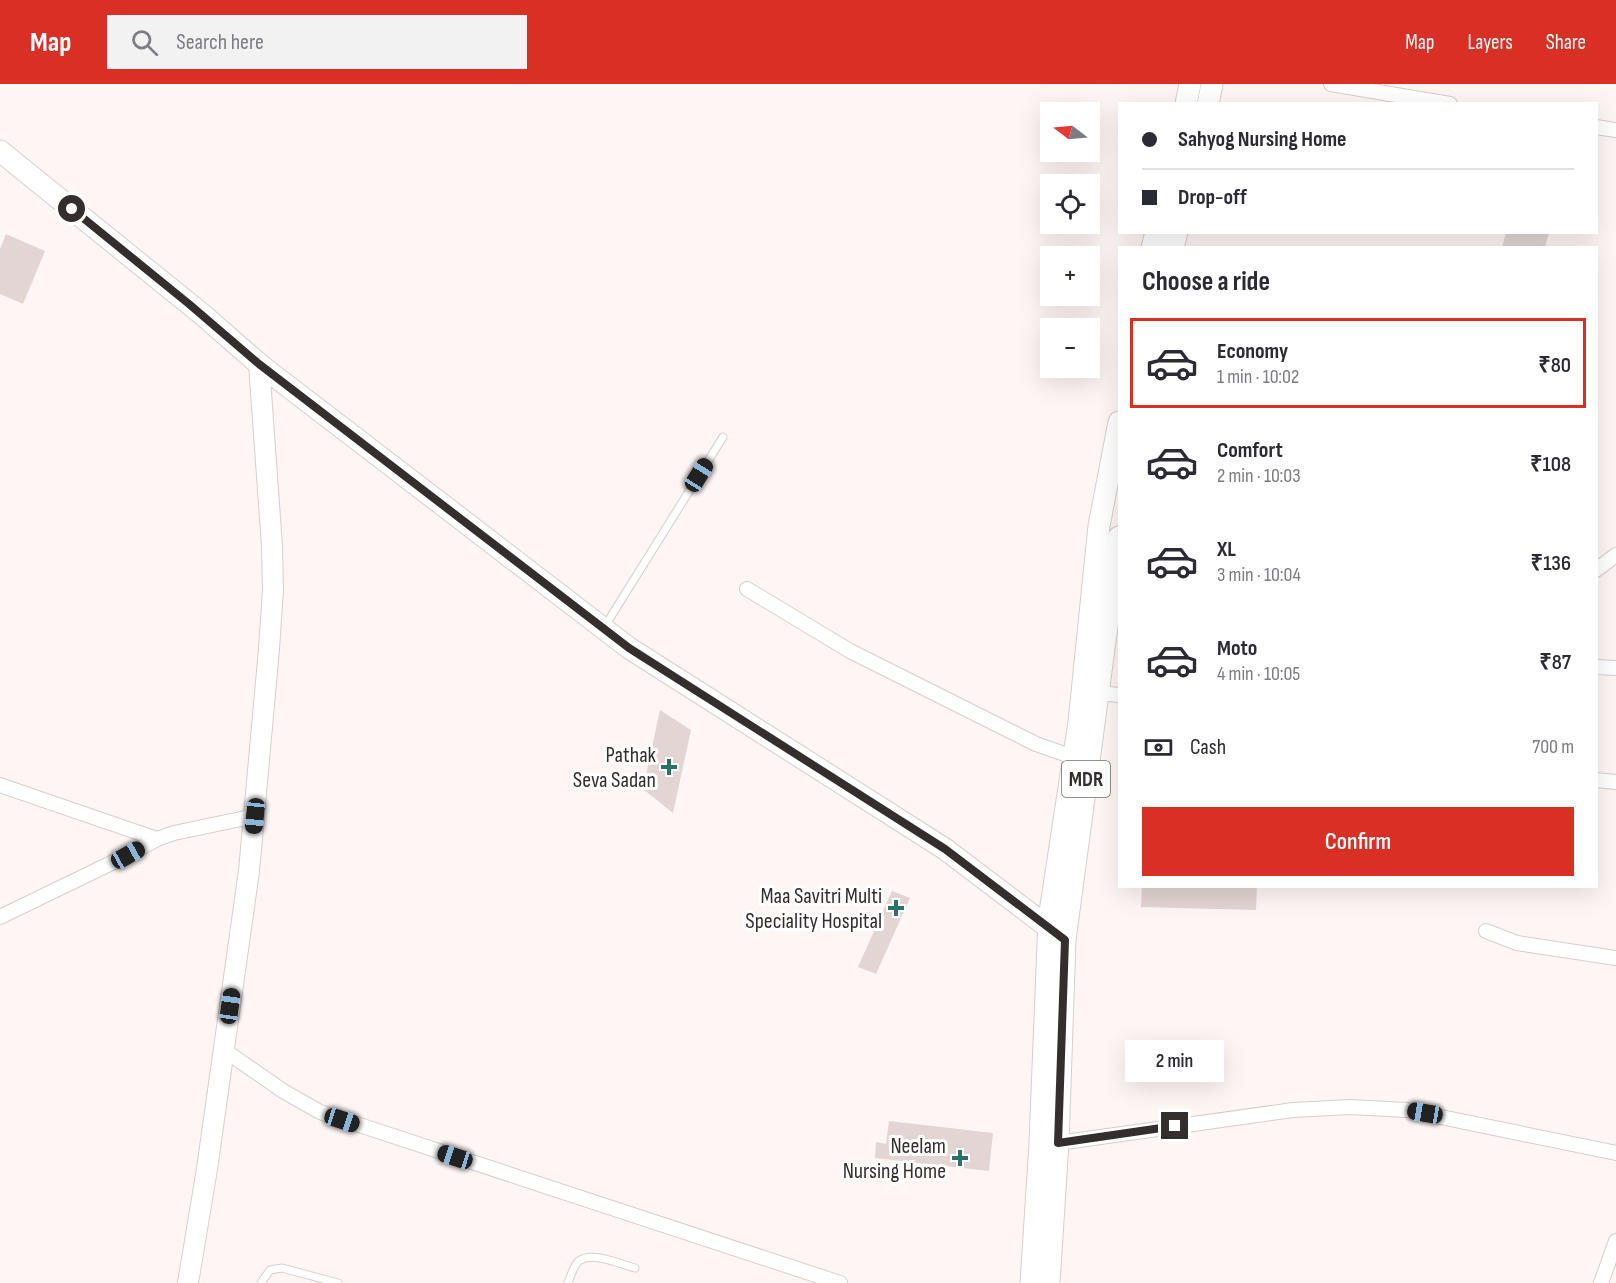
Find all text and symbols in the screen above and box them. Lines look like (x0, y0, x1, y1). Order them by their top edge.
search box (107, 15, 527, 69)
text: Map (30, 26, 71, 59)
icon: search (128, 26, 161, 59)
text: Search here (176, 29, 264, 56)
text: Map (1405, 30, 1434, 55)
text: Layers (1467, 30, 1513, 55)
text: Share (1546, 30, 1586, 55)
north arrow (1040, 102, 1100, 162)
map controls (1040, 102, 1100, 378)
text: Sahyog Nursing Home (1178, 126, 1347, 153)
button: locate (1040, 174, 1100, 234)
text: Drop-off (1178, 184, 1247, 211)
route start (58, 195, 85, 222)
button: + (1040, 246, 1100, 306)
text: Choose a ride (1142, 266, 1270, 298)
button: − (1040, 318, 1100, 378)
icon: car (1145, 336, 1199, 390)
text: Economy (1217, 338, 1288, 365)
text: ₹80 (1538, 352, 1571, 379)
text: 1 min · 10:02 (1217, 365, 1299, 389)
icon: car (1145, 435, 1199, 489)
text: Comfort (1217, 437, 1283, 464)
text: ₹108 (1530, 451, 1571, 478)
car (682, 455, 716, 495)
text: 2 min · 10:03 (1217, 464, 1301, 488)
icon: car (1145, 534, 1199, 588)
text: XL (1217, 536, 1236, 563)
text: ₹136 (1531, 550, 1571, 577)
text: 3 min · 10:04 (1217, 563, 1301, 587)
icon: car (1145, 633, 1199, 687)
text: Moto (1217, 635, 1257, 662)
text: ₹87 (1539, 649, 1571, 676)
text: 4 min · 10:05 (1217, 662, 1300, 686)
icon: cash (1142, 731, 1175, 764)
text: Cash (1190, 734, 1226, 761)
text: 700 m (1532, 735, 1574, 759)
place label: Pathak Seva Sadan (573, 742, 657, 794)
marker: Pathak Seva Sadan (660, 758, 678, 776)
road number: MDR (1062, 761, 1110, 797)
car (244, 797, 266, 835)
button: Confirm (1142, 807, 1574, 876)
car (108, 838, 148, 872)
place label: Maa Savitri Multi Speciality Hospital (745, 883, 882, 935)
marker: Maa Savitri Multi Speciality Hospital (887, 899, 905, 917)
car (219, 987, 241, 1025)
callout: 2 min (1126, 1039, 1224, 1081)
text: 2 min (1156, 1049, 1193, 1073)
car (1406, 1101, 1444, 1125)
car (322, 1106, 362, 1134)
route end (1161, 1112, 1188, 1139)
place label: Neelam Nursing Home (843, 1133, 946, 1185)
car (435, 1143, 475, 1171)
marker: Neelam Nursing Home (951, 1149, 969, 1167)

